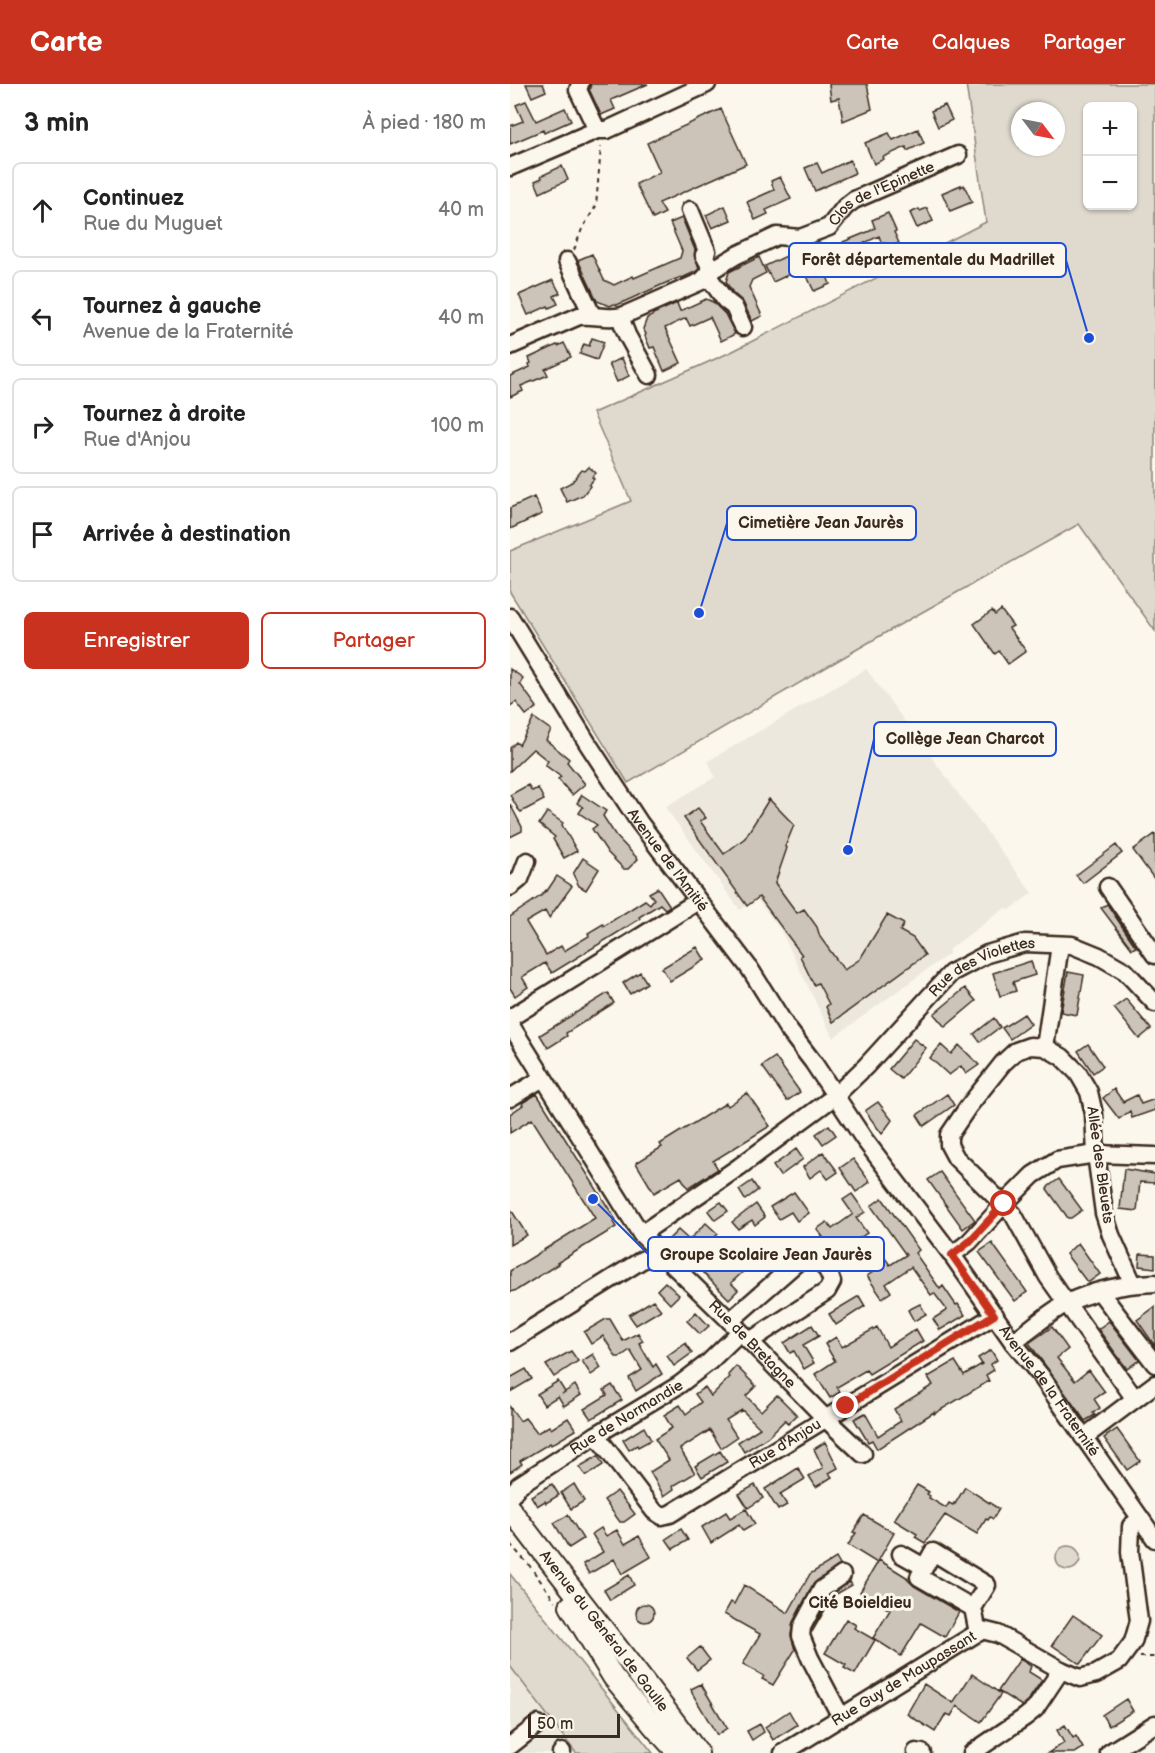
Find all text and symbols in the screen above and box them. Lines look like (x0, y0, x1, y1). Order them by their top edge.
text: Carte (30, 26, 103, 59)
text: Carte (846, 30, 899, 55)
text: Calques (932, 30, 1010, 55)
text: Partager (1043, 30, 1125, 55)
north arrow (1011, 102, 1065, 156)
map controls (1083, 102, 1137, 210)
button: + (1083, 102, 1137, 156)
text: 3 min (24, 108, 89, 139)
text: À pied · 180 m (363, 111, 486, 135)
button: − (1083, 156, 1137, 210)
street label: Clos de l'Epinette (824, 157, 937, 230)
text: Continuez (83, 185, 184, 212)
icon: ahead (26, 194, 59, 227)
text: 40 m (438, 198, 484, 222)
text: Rue du Muguet (83, 212, 223, 236)
callout: Forêt départementale du Madrillet (789, 243, 1066, 277)
text: Forêt départementale du Madrillet (802, 251, 1055, 270)
text: Tournez à gauche (83, 293, 261, 320)
icon: left (26, 302, 59, 335)
text: 40 m (438, 306, 484, 330)
text: Avenue de la Fraternité (83, 320, 294, 344)
text: Tournez à droite (83, 401, 246, 428)
icon: right (26, 410, 59, 443)
text: 100 m (431, 414, 484, 438)
text: Rue d'Anjou (83, 428, 191, 452)
callout: Cimetière Jean Jaurès (727, 506, 916, 540)
text: Cimetière Jean Jaurès (738, 514, 904, 533)
icon: arrive (26, 518, 59, 551)
text: Arrivée à destination (83, 521, 291, 548)
button: Enregistrer (24, 612, 249, 669)
button: Partager (261, 612, 486, 669)
callout: Collège Jean Charcot (874, 722, 1056, 756)
text: Collège Jean Charcot (886, 730, 1045, 749)
street label: Avenue de l'Amitié (623, 805, 713, 915)
street label: Rue des Violettes (925, 933, 1036, 1001)
street label: Allée des Bleuets (1082, 1105, 1118, 1225)
route start (990, 1190, 1016, 1216)
callout: Groupe Scolaire Jean Jaurès (648, 1237, 884, 1271)
text: Groupe Scolaire Jean Jaurès (660, 1246, 872, 1265)
street label: Rue de Bretagne (705, 1296, 800, 1392)
street label: Avenue de la Fraternité (995, 1322, 1104, 1460)
street label: Rue de Normandie (566, 1375, 686, 1459)
route end (832, 1392, 858, 1418)
street label: Rue d'Anjou (745, 1414, 824, 1473)
street label: Avenue du Général de Gaulle (535, 1546, 673, 1715)
district label: Cité Boieldieu (808, 1594, 912, 1613)
street label: Rue Guy de Maupassant (828, 1626, 980, 1730)
scale bar (528, 1711, 620, 1738)
text: 50 m (537, 1715, 573, 1734)

